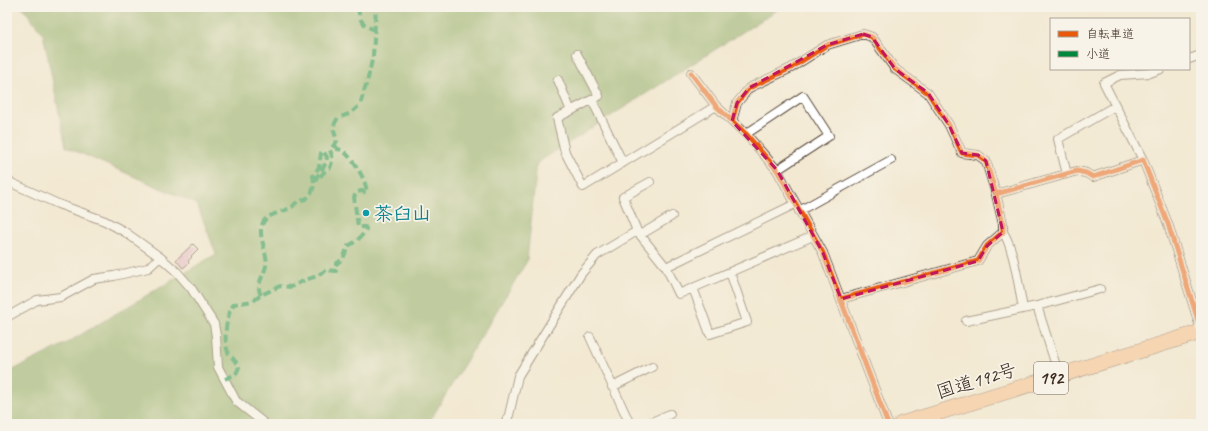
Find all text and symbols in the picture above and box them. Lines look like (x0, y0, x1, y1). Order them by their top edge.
legend (1050, 18, 1190, 70)
text: 自転車道 (1086, 26, 1134, 42)
text: 小道 (1086, 46, 1110, 62)
place label: 茶臼山 (374, 202, 431, 226)
marker: 茶臼山 (361, 208, 371, 218)
street label: 国道192号 (933, 357, 1019, 405)
road number: 192 (1034, 362, 1068, 394)

